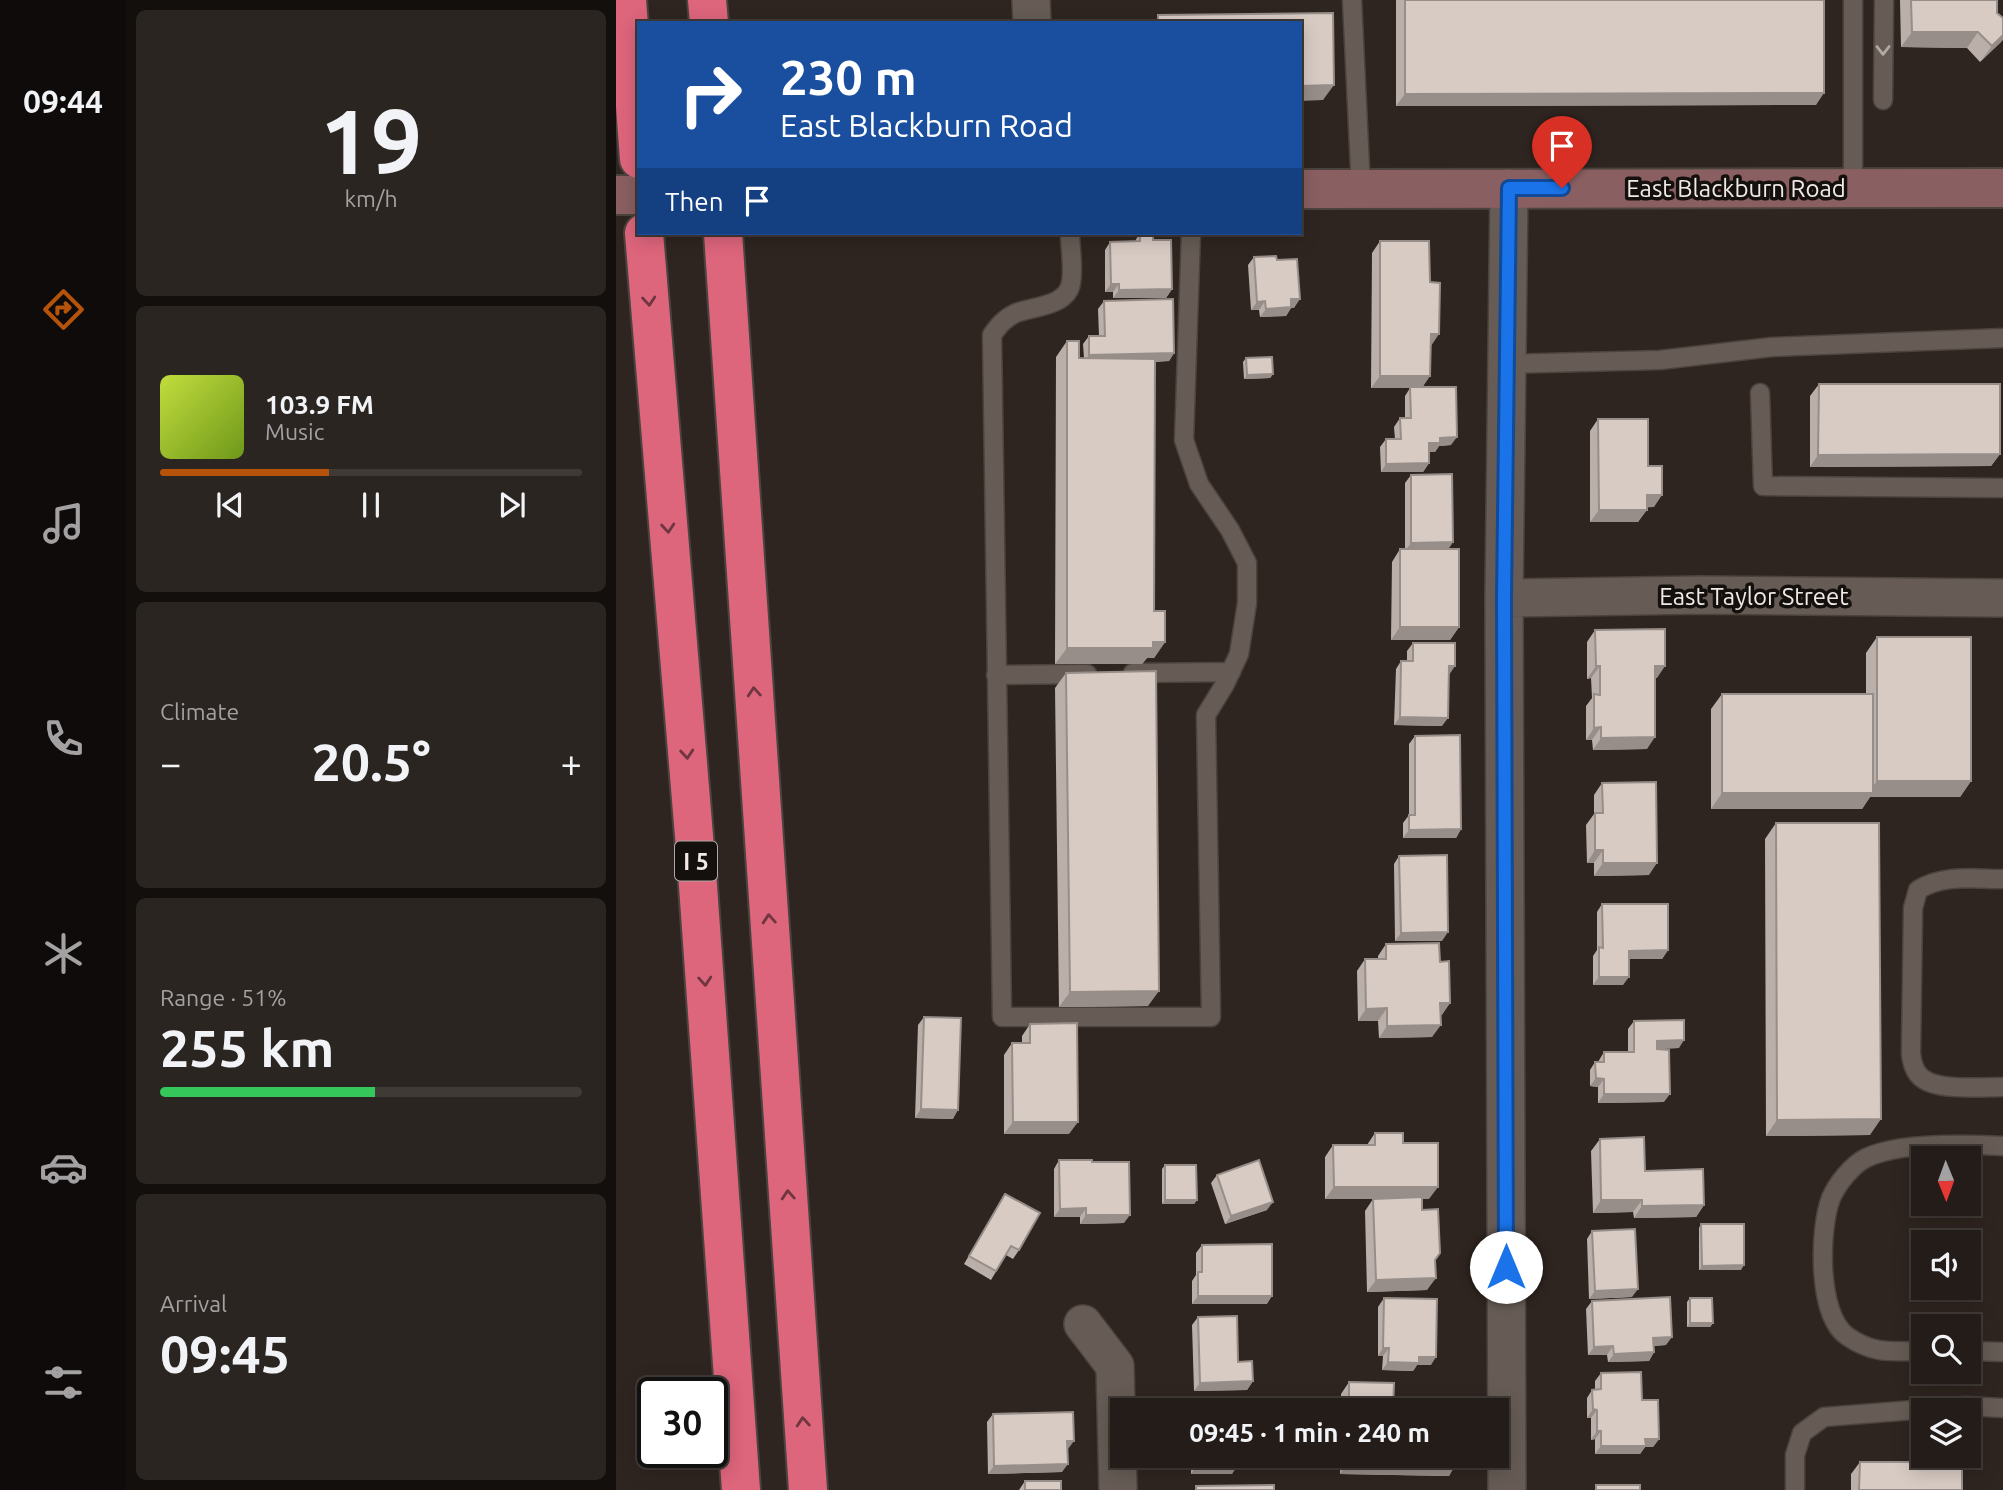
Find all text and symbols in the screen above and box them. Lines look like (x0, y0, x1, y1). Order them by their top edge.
one-way arrow (1875, 45, 1891, 56)
icon: right (665, 49, 756, 140)
text: 230 m (780, 49, 917, 104)
text: 09:44 (23, 83, 103, 119)
text: 19 (320, 89, 422, 191)
text: East Blackburn Road (780, 107, 1073, 143)
pin (1532, 116, 1592, 188)
icon: arrive (1543, 127, 1581, 165)
street label: East Blackburn Road (1626, 175, 1846, 202)
icon: arrive (738, 182, 776, 220)
text: km/h (344, 186, 398, 211)
text: Then (665, 187, 724, 216)
icon: directions (39, 285, 88, 334)
one-way arrow (641, 296, 656, 307)
text: 103.9 FM (265, 390, 374, 419)
text: Music (265, 419, 324, 444)
icon: previous (211, 486, 249, 524)
icon: pause (352, 486, 390, 524)
icon: next (493, 486, 531, 524)
icon: music (39, 499, 88, 548)
one-way arrow (660, 522, 675, 533)
street label: East Taylor Street (1659, 583, 1849, 610)
one-way arrow (747, 686, 762, 697)
text: Climate (160, 699, 239, 724)
icon: phone (39, 714, 88, 763)
text: 20.5° (311, 733, 431, 791)
text: − (160, 742, 181, 784)
text: + (561, 742, 582, 784)
one-way arrow (679, 749, 694, 760)
road number: I 5 (675, 842, 717, 880)
one-way arrow (762, 913, 777, 924)
icon: climate (39, 929, 88, 978)
one-way arrow (697, 976, 712, 987)
text: Range · 51% (160, 985, 287, 1010)
text: 255 km (160, 1019, 334, 1077)
icon: car (39, 1143, 88, 1192)
north arrow (1911, 1146, 1981, 1216)
map controls (1911, 1146, 1981, 1468)
one-way arrow (781, 1189, 796, 1200)
position arrow (1469, 1230, 1543, 1304)
button: sound (1911, 1230, 1981, 1300)
text: Arrival (160, 1291, 227, 1316)
button: search (1911, 1314, 1981, 1384)
text: 09:45 (160, 1325, 290, 1383)
icon: filters (39, 1358, 88, 1407)
speed limit sign: 30 (637, 1377, 728, 1468)
button: layers (1911, 1398, 1981, 1468)
one-way arrow (796, 1416, 811, 1427)
text: 09:45 · 1 min · 240 m (1189, 1418, 1430, 1447)

